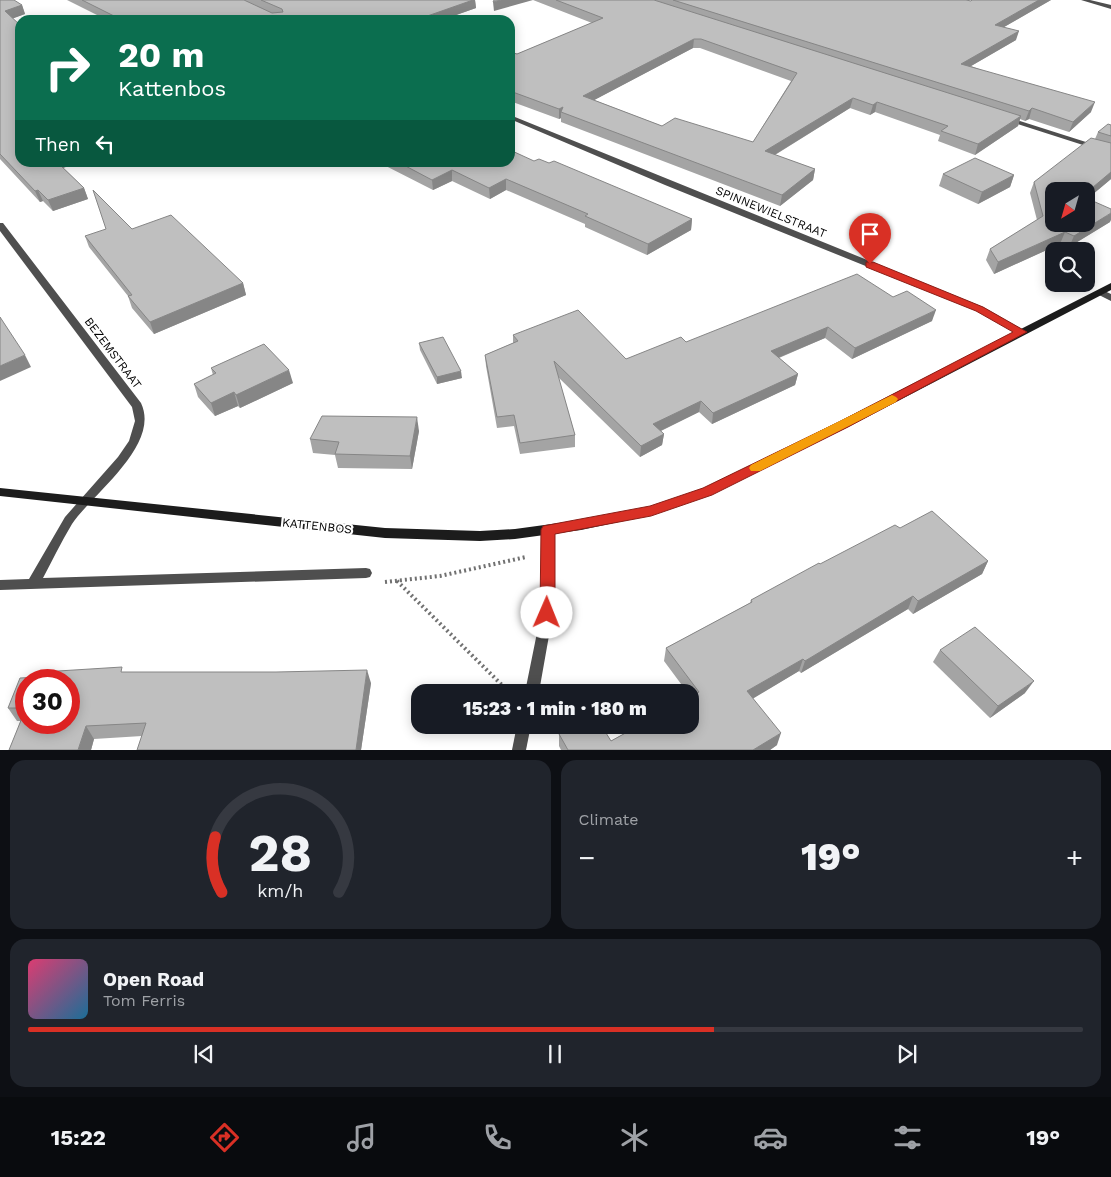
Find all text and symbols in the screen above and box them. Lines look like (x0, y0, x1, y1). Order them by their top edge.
text: 20 m (118, 34, 204, 76)
icon: right (35, 35, 100, 100)
text: Kattenbos (118, 76, 226, 101)
icon: left (91, 130, 119, 158)
text: Then (35, 133, 81, 156)
north arrow (1045, 182, 1095, 232)
map controls (1045, 182, 1095, 292)
street label: SPINNEWIELSTRAAT (714, 183, 828, 241)
pin (849, 213, 891, 264)
icon: arrive (856, 220, 884, 248)
button: search (1045, 242, 1095, 292)
street label: BEZEMSTRAAT (82, 315, 144, 391)
street label: KATTENBOS (281, 515, 353, 537)
position arrow (520, 586, 572, 638)
speed limit sign: 30 (15, 669, 80, 734)
text: 15:23 · 1 min · 180 m (463, 697, 647, 720)
text: Climate (579, 810, 639, 829)
text: 28 (248, 823, 312, 884)
text: 19° (801, 835, 861, 879)
text: − (579, 841, 595, 874)
text: + (1066, 841, 1083, 874)
text: km/h (257, 880, 303, 901)
text: Open Road (103, 968, 204, 991)
text: Tom Ferris (103, 991, 185, 1010)
icon: previous (190, 1040, 218, 1068)
icon: pause (541, 1040, 569, 1068)
icon: next (893, 1040, 921, 1068)
icon: directions (207, 1120, 242, 1155)
icon: music (344, 1120, 379, 1155)
icon: phone (480, 1120, 515, 1155)
icon: climate (617, 1120, 652, 1155)
icon: car (753, 1120, 788, 1155)
icon: filters (890, 1120, 925, 1155)
text: 15:22 (51, 1125, 106, 1150)
text: 19° (1026, 1125, 1060, 1150)

